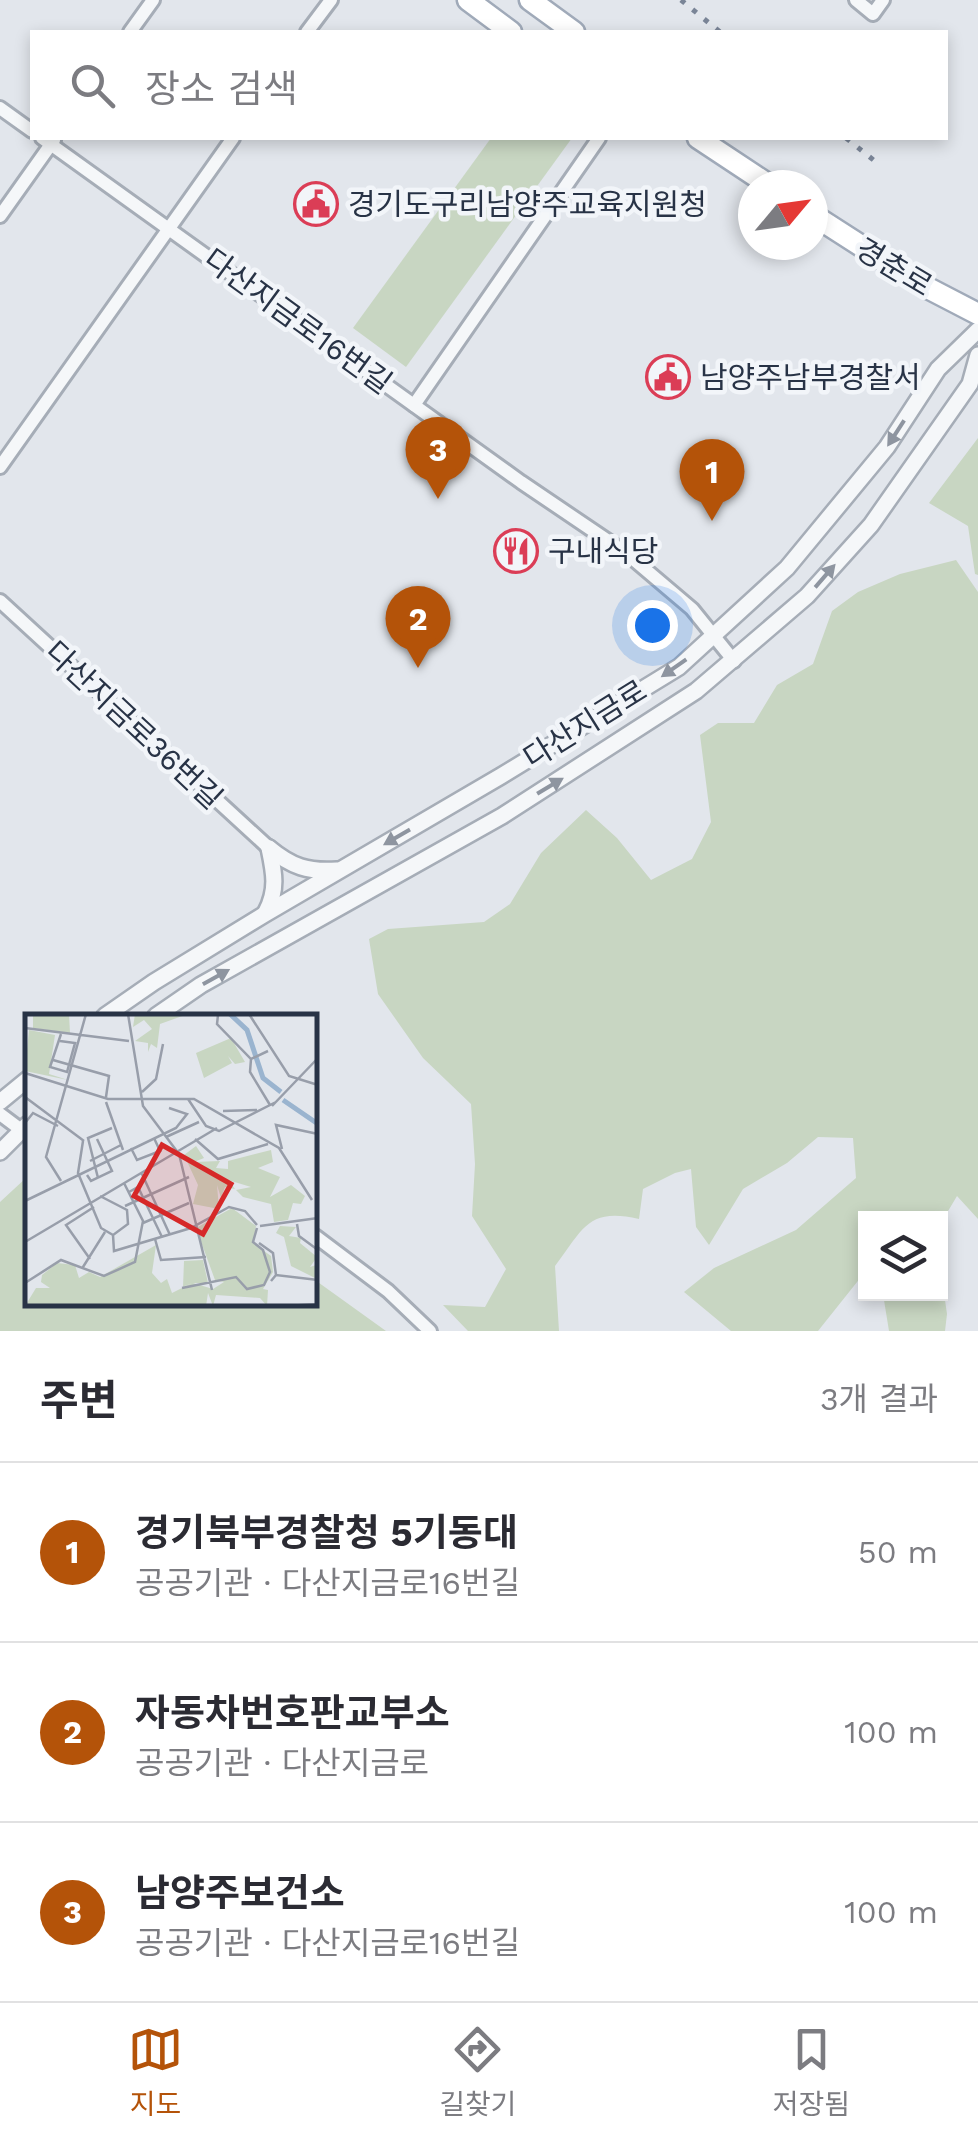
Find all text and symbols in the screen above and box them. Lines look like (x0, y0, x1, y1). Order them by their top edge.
search box (30, 30, 948, 140)
icon: search (65, 58, 120, 113)
text: 장소 검색 (145, 67, 298, 111)
north arrow (738, 170, 828, 260)
public building icon: 경기도구리남양주교육지원청 (293, 181, 339, 227)
place label: 경기도구리남양주교육지원청 (348, 187, 707, 222)
street label: 경춘로 (849, 231, 939, 303)
street label: 다산지금로16번길 (197, 241, 399, 401)
public building icon: 남양주남부경찰서 (645, 354, 691, 400)
place label: 남양주남부경찰서 (700, 360, 921, 395)
pin: 3 (406, 416, 470, 499)
one-way arrow (887, 419, 906, 446)
pin: 1 (680, 438, 744, 521)
restaurant icon: 구내식당 (493, 528, 539, 574)
place label: 구내식당 (548, 534, 658, 569)
one-way arrow (813, 564, 836, 588)
pin: 2 (386, 586, 450, 668)
your location (627, 600, 678, 651)
street label: 다산지금로36번길 (38, 634, 230, 816)
one-way arrow (661, 658, 688, 677)
street label: 다산지금로 (517, 673, 653, 775)
one-way arrow (536, 778, 564, 795)
one-way arrow (383, 828, 411, 845)
one-way arrow (202, 968, 230, 986)
inset map (25, 1014, 318, 1306)
map controls (858, 1211, 948, 1301)
button: layers (858, 1211, 948, 1301)
text: 주변 (40, 1376, 117, 1425)
text: 3개 결과 (820, 1380, 938, 1418)
text: 경기북부경찰청 5기동대 (135, 1511, 518, 1555)
text: 1 (66, 1533, 79, 1571)
text: 50 m (858, 1533, 938, 1571)
text: 공공기관 · 다산지금로16번길 (135, 1564, 520, 1602)
text: 자동차번호판교부소 (135, 1691, 450, 1735)
text: 2 (63, 1713, 82, 1751)
text: 100 m (844, 1713, 938, 1751)
text: 공공기관 · 다산지금로 (135, 1744, 429, 1782)
text: 남양주보건소 (135, 1871, 345, 1915)
text: 3 (63, 1893, 82, 1931)
text: 100 m (844, 1893, 938, 1931)
text: 공공기관 · 다산지금로16번길 (135, 1924, 520, 1962)
tab: 지도 (128, 2022, 183, 2122)
tab: 길찾기 (439, 2022, 516, 2122)
tab: 저장됨 (773, 2022, 850, 2122)

